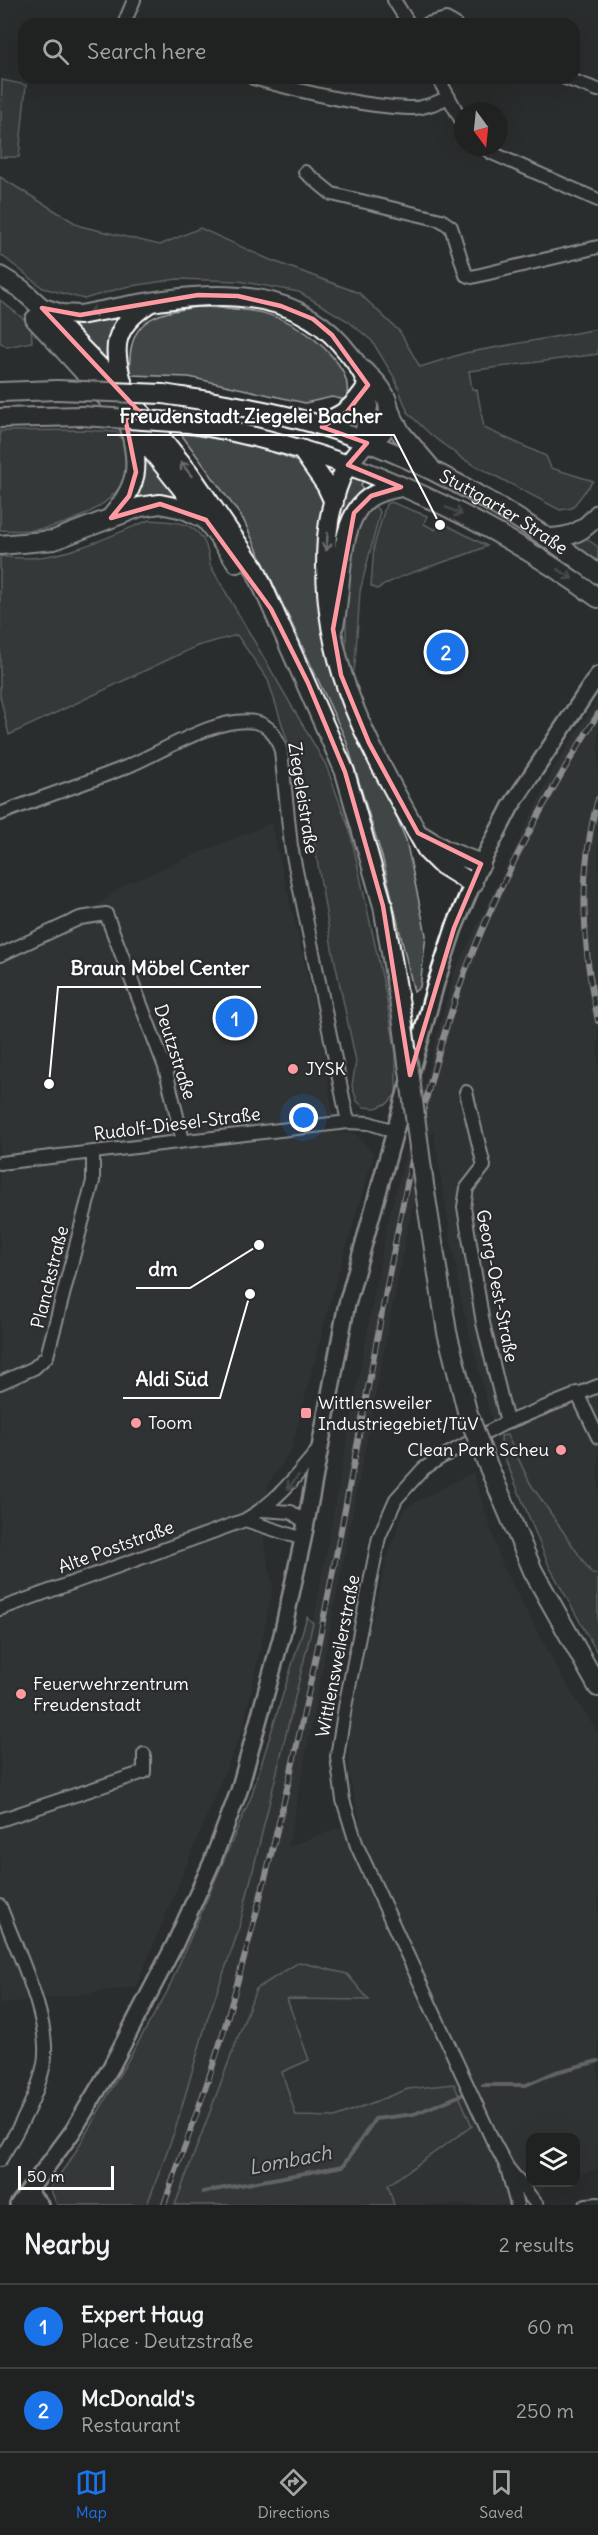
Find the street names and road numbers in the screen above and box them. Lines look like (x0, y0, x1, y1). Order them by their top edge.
street label: Stuttgarter Straße (436, 464, 573, 559)
street label: Ziegeleistraße (283, 740, 324, 855)
street label: Deutzstraße (149, 1001, 202, 1102)
street label: Rudolf-Diesel-Straße (92, 1102, 262, 1145)
street label: Georg-Oest-Straße (471, 1208, 524, 1364)
street label: Planckstraße (26, 1223, 73, 1331)
street label: Alte Poststraße (55, 1515, 177, 1578)
street label: Wittlensweilerstraße (310, 1573, 365, 1739)

